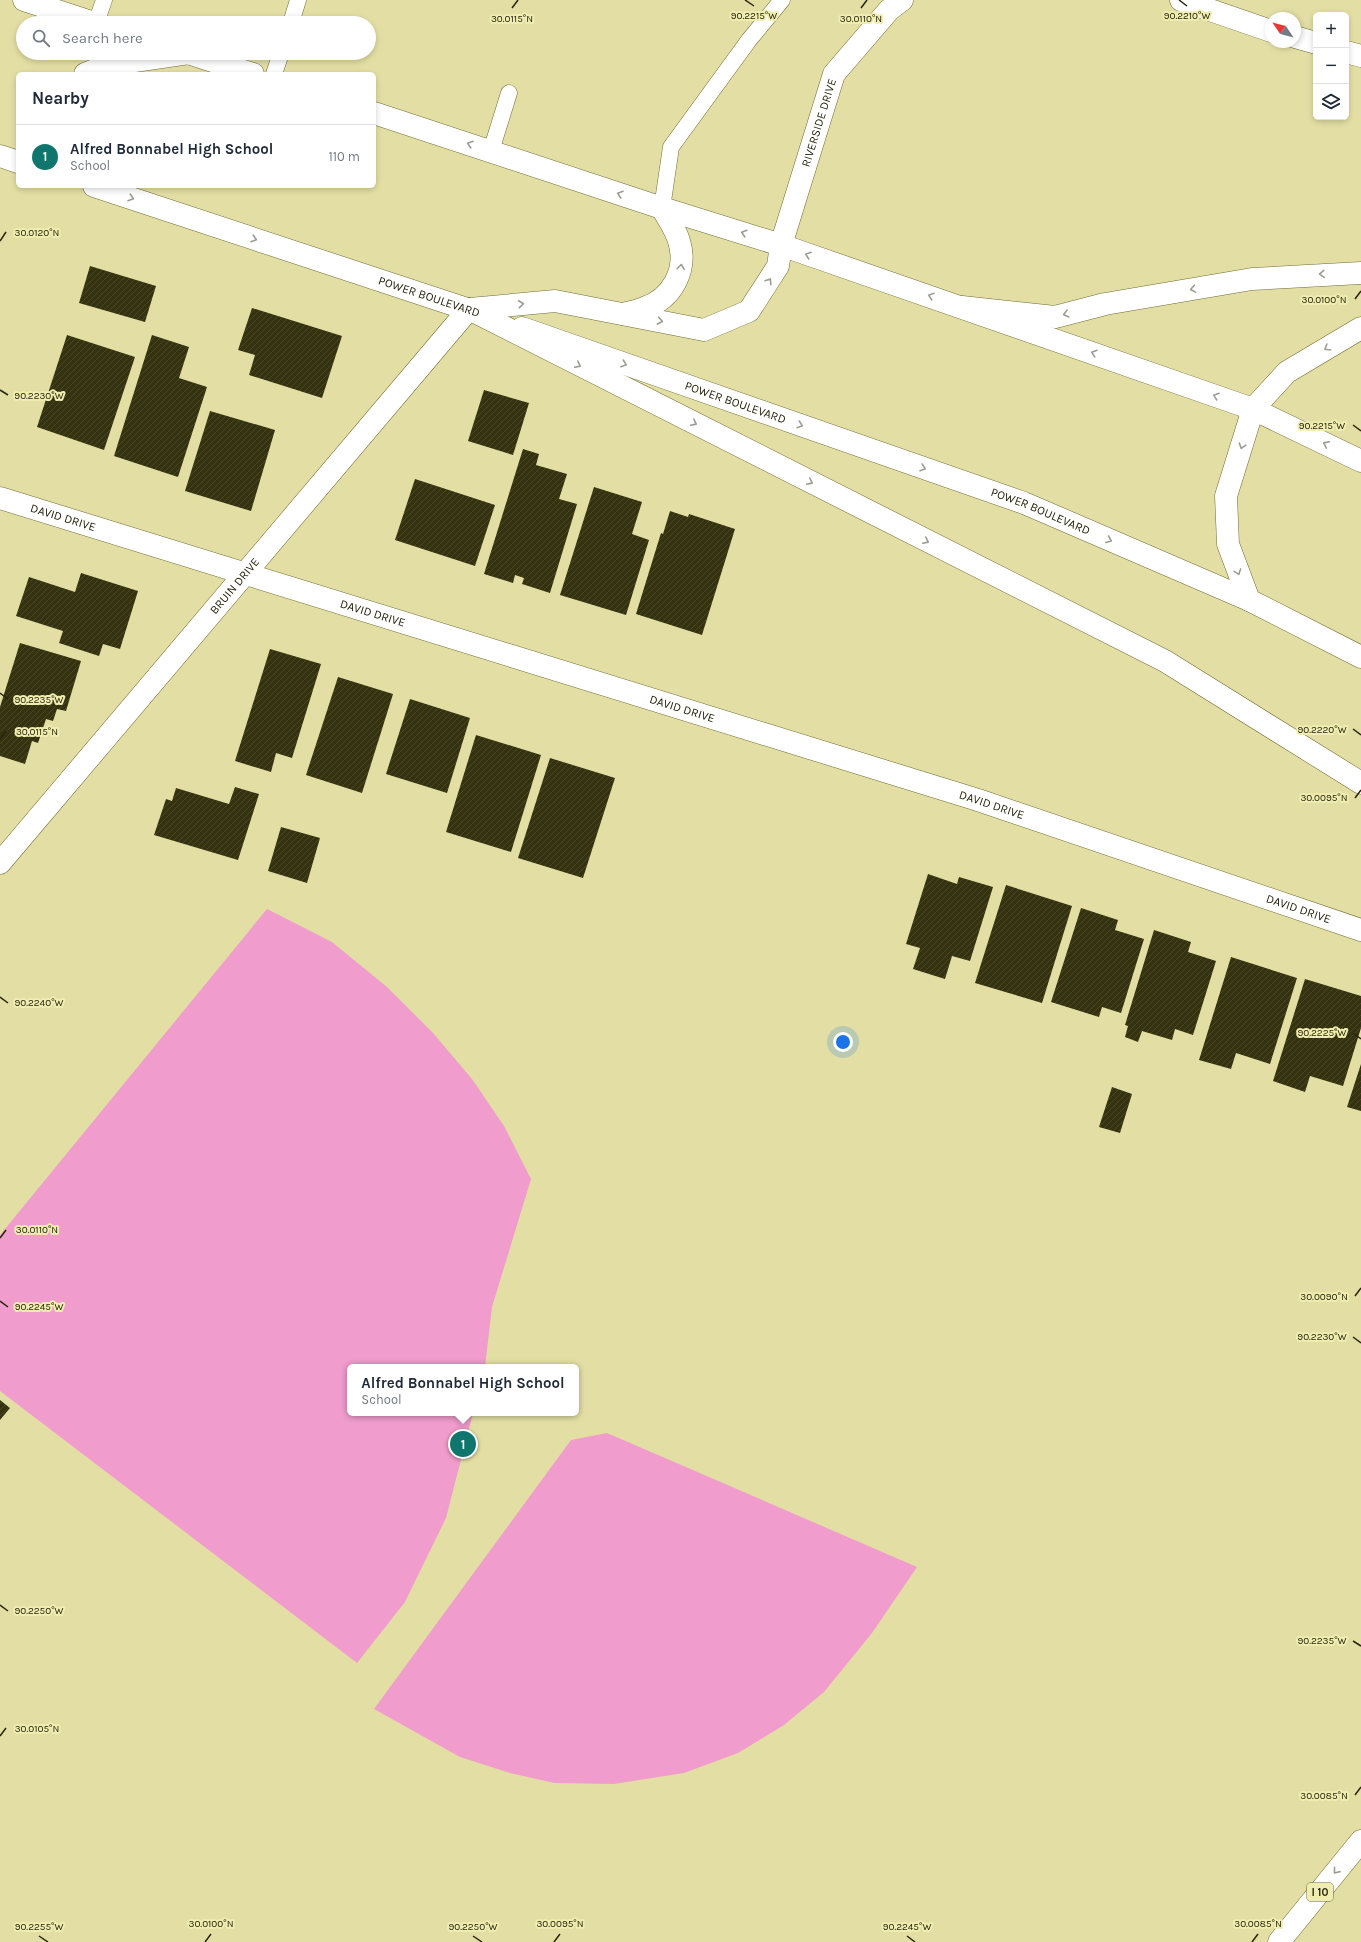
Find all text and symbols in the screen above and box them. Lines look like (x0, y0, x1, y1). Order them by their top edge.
text: 90.2215°W (731, 10, 777, 22)
text: 90.2210°W (1164, 10, 1210, 22)
north arrow (1265, 12, 1301, 48)
map controls (1313, 12, 1349, 120)
button: + (1313, 12, 1349, 48)
text: 30.0115°N (491, 13, 533, 25)
text: 30.0110°N (840, 13, 882, 25)
search box (16, 16, 376, 60)
icon: search (30, 27, 52, 49)
text: Search here (62, 29, 143, 47)
button: − (1313, 48, 1349, 84)
street label: RIVERSIDE DRIVE (799, 77, 839, 169)
button: layers (1313, 84, 1349, 120)
text: Nearby (32, 88, 89, 108)
text: Alfred Bonnabel High School (70, 140, 273, 158)
one-way arrow (467, 140, 474, 149)
text: 1 (43, 149, 47, 164)
text: 110 m (328, 149, 360, 164)
text: School (70, 158, 110, 173)
one-way arrow (617, 190, 624, 199)
one-way arrow (127, 193, 134, 202)
text: 30.0120°N (15, 227, 59, 239)
one-way arrow (741, 229, 748, 238)
one-way arrow (251, 234, 258, 243)
one-way arrow (805, 251, 812, 259)
one-way arrow (676, 264, 685, 270)
one-way arrow (1319, 270, 1325, 279)
street label: POWER BOULEVARD (377, 273, 482, 320)
one-way arrow (764, 278, 771, 285)
one-way arrow (1190, 284, 1196, 293)
one-way arrow (928, 293, 935, 301)
text: 30.0100°N (1302, 294, 1346, 306)
one-way arrow (518, 300, 524, 309)
one-way arrow (1062, 310, 1069, 318)
one-way arrow (657, 317, 663, 325)
one-way arrow (1324, 343, 1331, 351)
one-way arrow (1090, 349, 1097, 358)
one-way arrow (621, 359, 628, 367)
one-way arrow (574, 360, 582, 368)
street label: POWER BOULEVARD (683, 378, 788, 426)
text: 90.2230°W (14, 390, 64, 402)
one-way arrow (1213, 393, 1220, 401)
one-way arrow (690, 419, 698, 426)
one-way arrow (796, 420, 803, 429)
text: 90.2215°W (1299, 420, 1345, 432)
one-way arrow (1323, 441, 1330, 449)
one-way arrow (1238, 443, 1246, 450)
one-way arrow (919, 463, 926, 471)
one-way arrow (806, 477, 814, 485)
street label: POWER BOULEVARD (989, 485, 1092, 538)
street label: DAVID DRIVE (29, 501, 97, 534)
one-way arrow (1105, 535, 1113, 543)
one-way arrow (922, 536, 930, 544)
street label: BRUIN DRIVE (207, 555, 262, 617)
one-way arrow (1234, 568, 1242, 575)
street label: DAVID DRIVE (338, 596, 407, 630)
street label: DAVID DRIVE (648, 692, 717, 725)
text: 90.2235°W (14, 694, 64, 706)
text: 90.2220°W (1297, 724, 1347, 736)
text: 30.0115°N (16, 726, 58, 738)
street label: DAVID DRIVE (957, 788, 1026, 822)
text: 30.0095°N (1300, 792, 1348, 804)
street label: DAVID DRIVE (1264, 891, 1333, 926)
text: 90.2240°W (15, 997, 64, 1009)
text: 90.2225°W (1298, 1027, 1347, 1039)
your location (833, 1032, 853, 1052)
text: 30.0110°N (16, 1224, 58, 1236)
text: 30.0090°N (1300, 1291, 1348, 1303)
text: 90.2245°W (15, 1301, 63, 1313)
text: 90.2230°W (1297, 1331, 1347, 1343)
popup (347, 1364, 579, 1416)
text: Alfred Bonnabel High School (361, 1374, 565, 1392)
text: School (361, 1392, 402, 1407)
pin: 1 (450, 1429, 476, 1459)
text: 90.2250°W (14, 1605, 64, 1617)
text: 90.2235°W (1297, 1635, 1347, 1647)
text: 30.0105°N (15, 1723, 59, 1735)
text: 30.0085°N (1300, 1790, 1348, 1802)
one-way arrow (1334, 1867, 1341, 1874)
road number: I 10 (1307, 1883, 1333, 1901)
text: 30.0100°N (189, 1918, 233, 1930)
text: 30.0095°N (536, 1918, 584, 1930)
text: 30.0085°N (1234, 1918, 1282, 1930)
text: 90.2255°W (15, 1921, 63, 1933)
text: 90.2250°W (448, 1921, 498, 1933)
text: 90.2245°W (883, 1921, 931, 1933)

